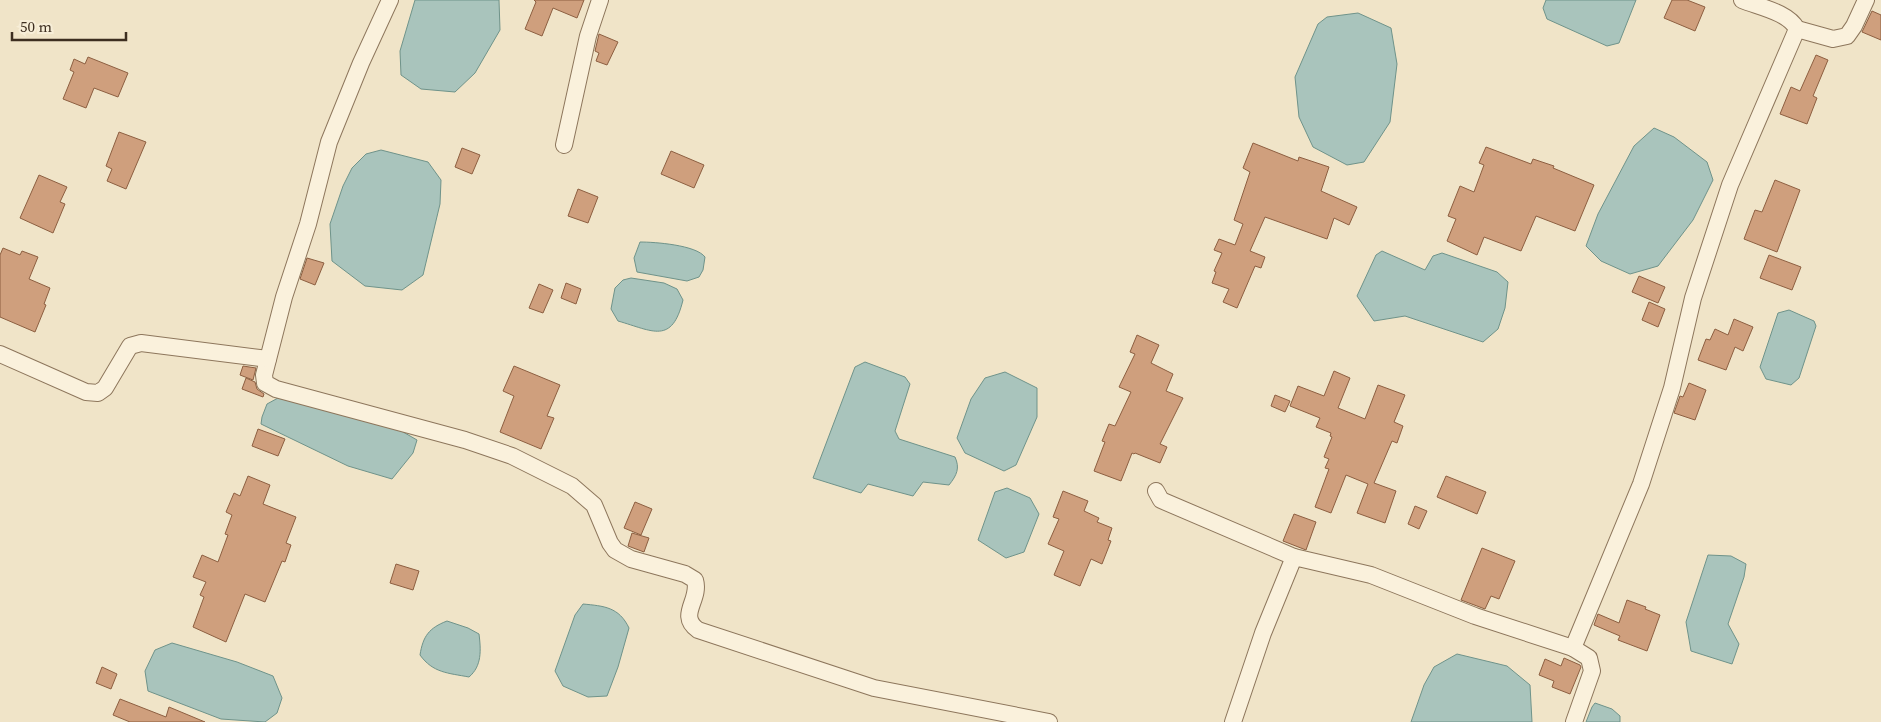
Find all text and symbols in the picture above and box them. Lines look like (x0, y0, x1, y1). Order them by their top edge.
scale bar (12, 10, 126, 42)
text: 50 m (20, 16, 52, 37)

